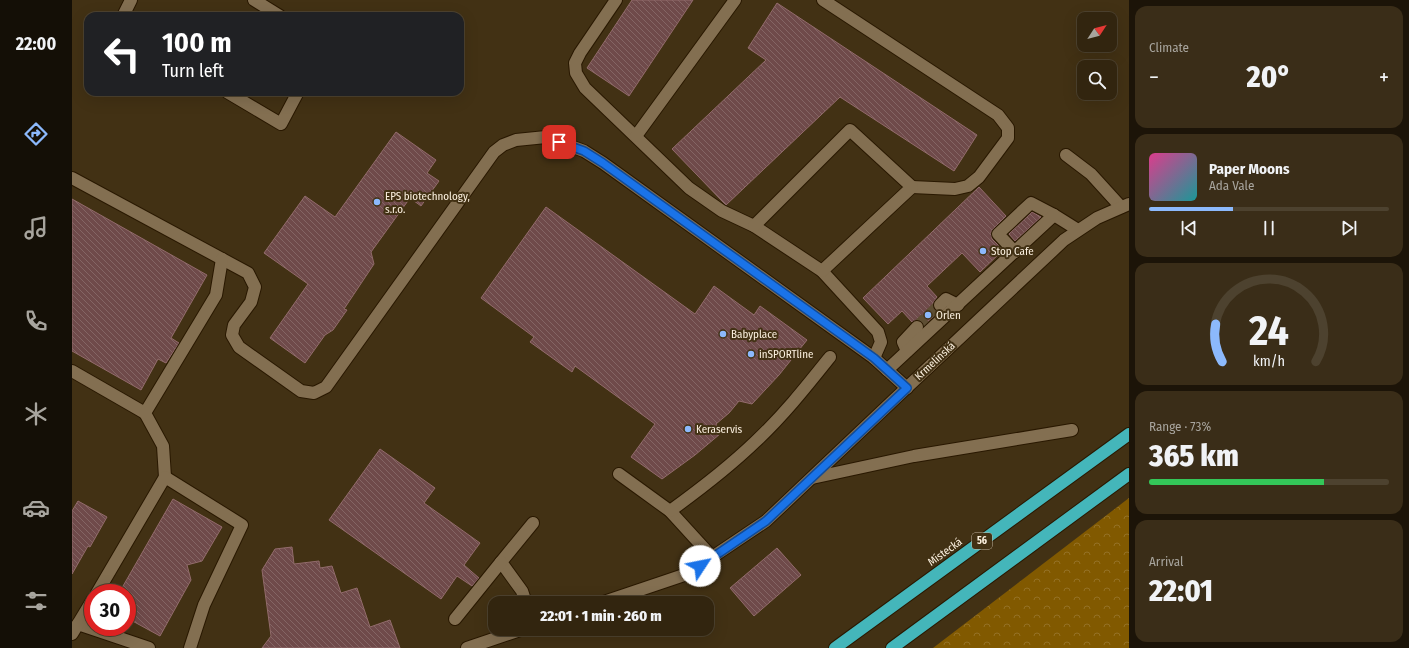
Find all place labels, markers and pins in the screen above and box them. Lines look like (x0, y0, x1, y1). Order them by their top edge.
pin (542, 125, 576, 159)
place label: EPS biotechnology, s.r.o. (385, 190, 470, 216)
marker: EPS biotechnology, s.r.o. (372, 197, 382, 207)
place label: Stop Cafe (991, 245, 1034, 258)
marker: Stop Cafe (978, 246, 988, 256)
place label: Orlen (936, 309, 961, 322)
marker: Orlen (923, 310, 933, 320)
place label: Babyplace (731, 328, 777, 341)
marker: Babyplace (718, 329, 728, 339)
place label: inSPORTline (759, 348, 813, 361)
marker: inSPORTline (746, 349, 756, 359)
place label: Keraservis (696, 423, 743, 436)
marker: Keraservis (683, 424, 693, 434)

